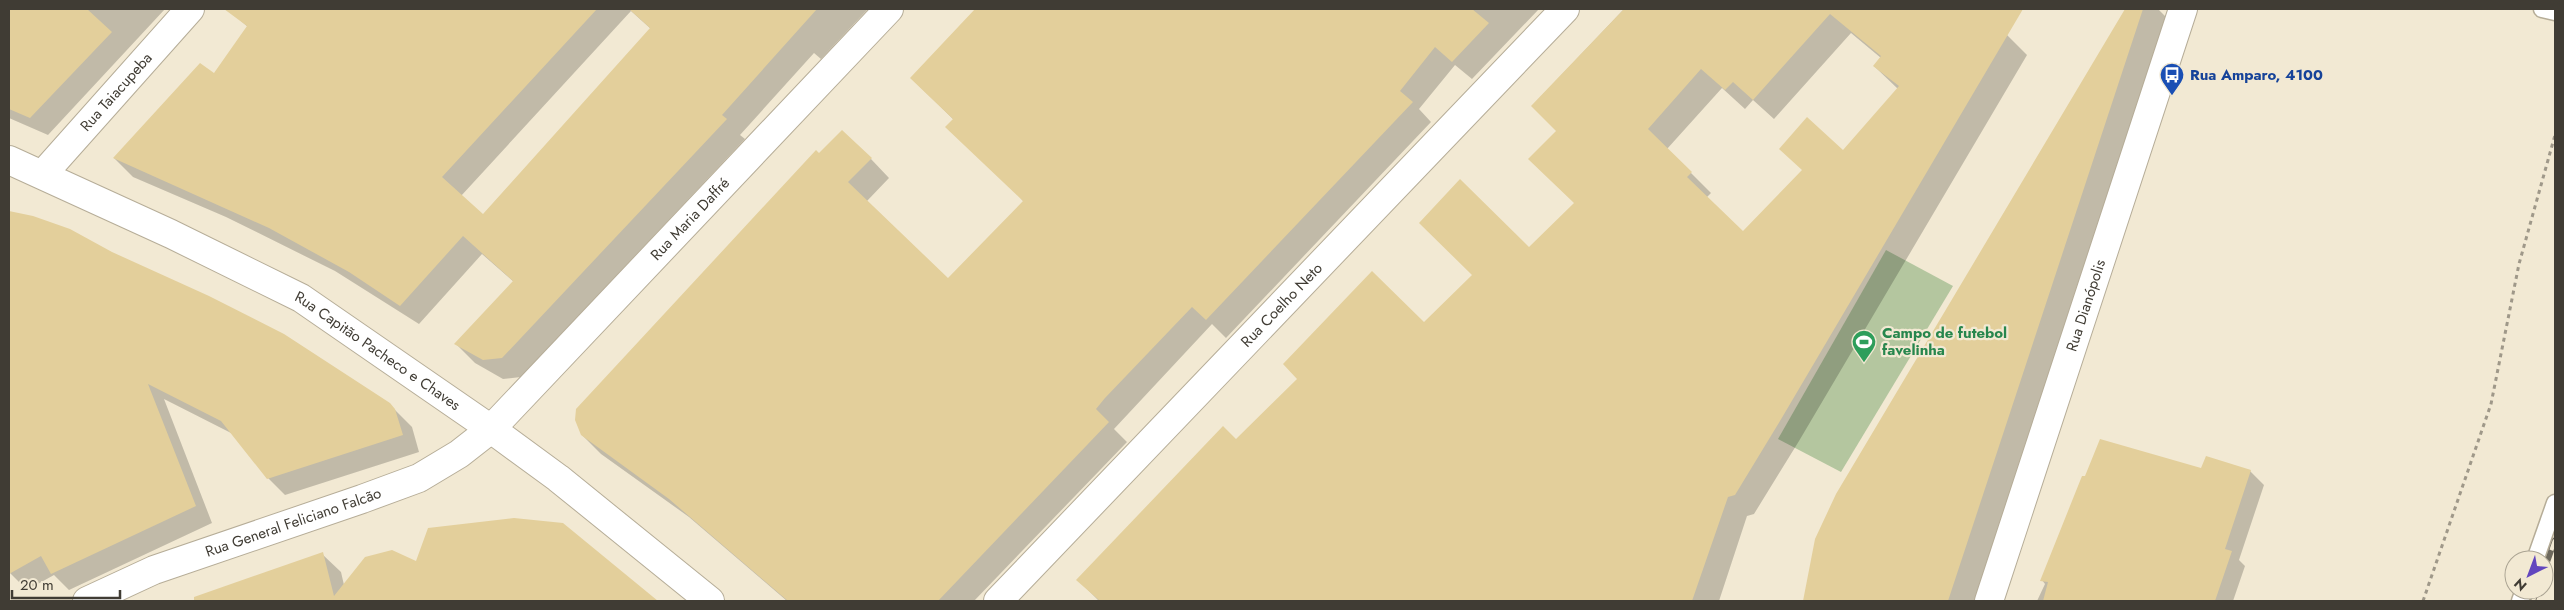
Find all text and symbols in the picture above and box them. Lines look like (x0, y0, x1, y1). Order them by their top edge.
street label: Rua Taiacupeba (75, 48, 157, 136)
bus stop icon: Rua Amparo, 4100 (2159, 62, 2185, 96)
place label: Rua Amparo, 4100 (2190, 64, 2323, 86)
street label: Rua Maria Daffré (645, 172, 735, 265)
street label: Rua Dianópolis (2061, 257, 2111, 354)
street label: Rua Coelho Neto (1236, 258, 1327, 352)
street label: Rua Capitão Pacheco e Chaves (291, 286, 465, 416)
place label: Campo de futebol favelinha (1882, 322, 2007, 361)
sports icon: Campo de futebol favelinha (1851, 329, 1877, 363)
street label: Rua General Feliciano Falcão (202, 482, 384, 563)
north arrow (2504, 550, 2554, 600)
scale bar (12, 568, 120, 600)
text: 20 m (20, 574, 54, 596)
text: N (2509, 574, 2531, 596)

